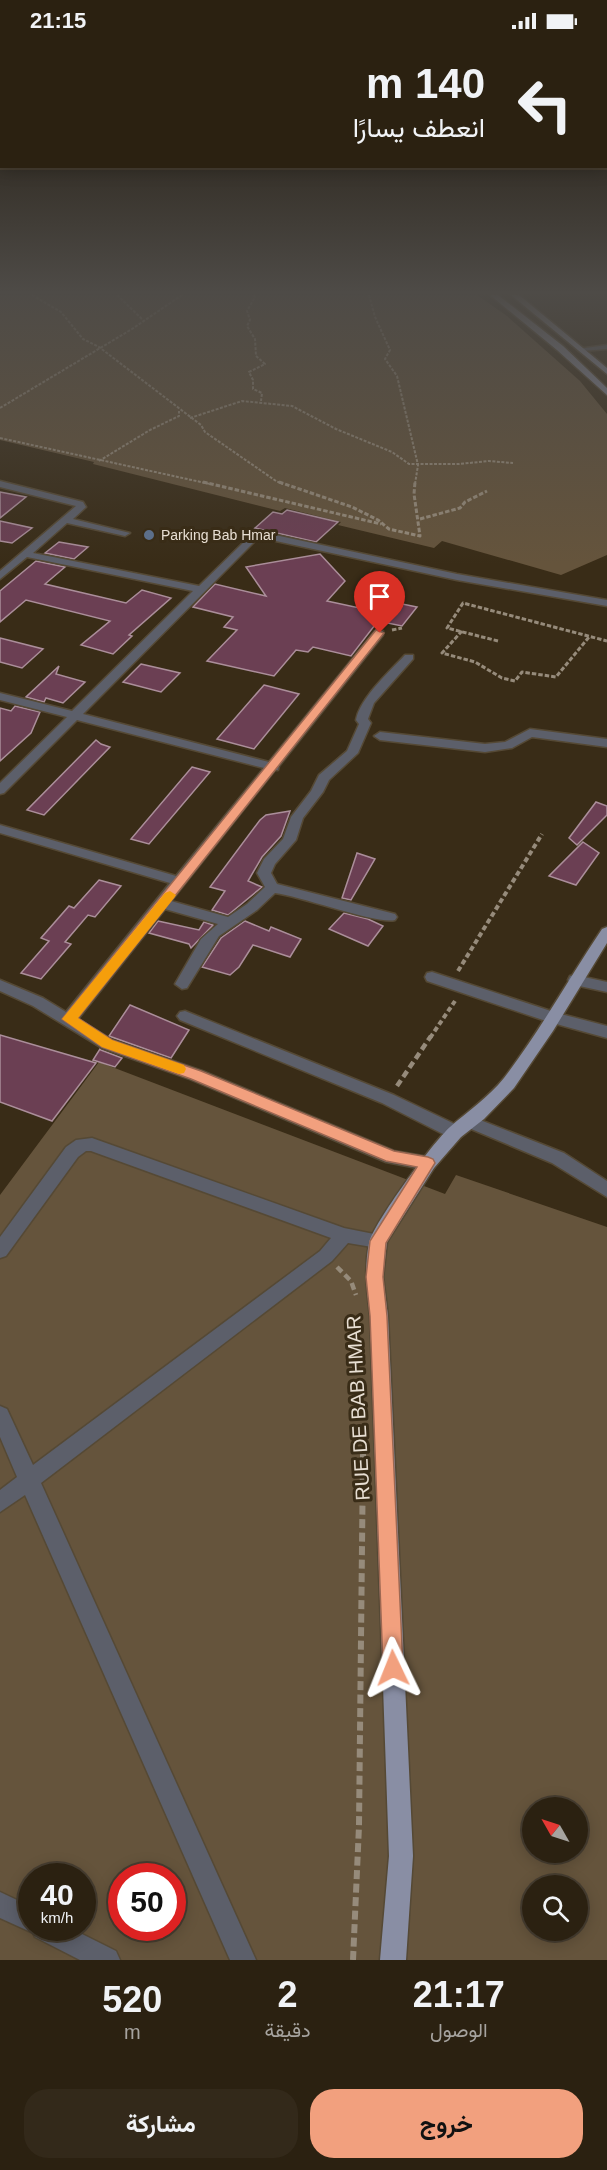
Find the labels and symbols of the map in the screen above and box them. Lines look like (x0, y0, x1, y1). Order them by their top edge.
place label: Parking Bab Hmar (161, 527, 276, 543)
marker: Parking Bab Hmar (142, 528, 156, 542)
pin (354, 571, 405, 633)
street label: RUE DE BAB HMAR (342, 1315, 374, 1501)
position arrow (361, 1636, 425, 1700)
north arrow (522, 1797, 588, 1863)
speed limit sign: 50 (108, 1863, 186, 1941)

